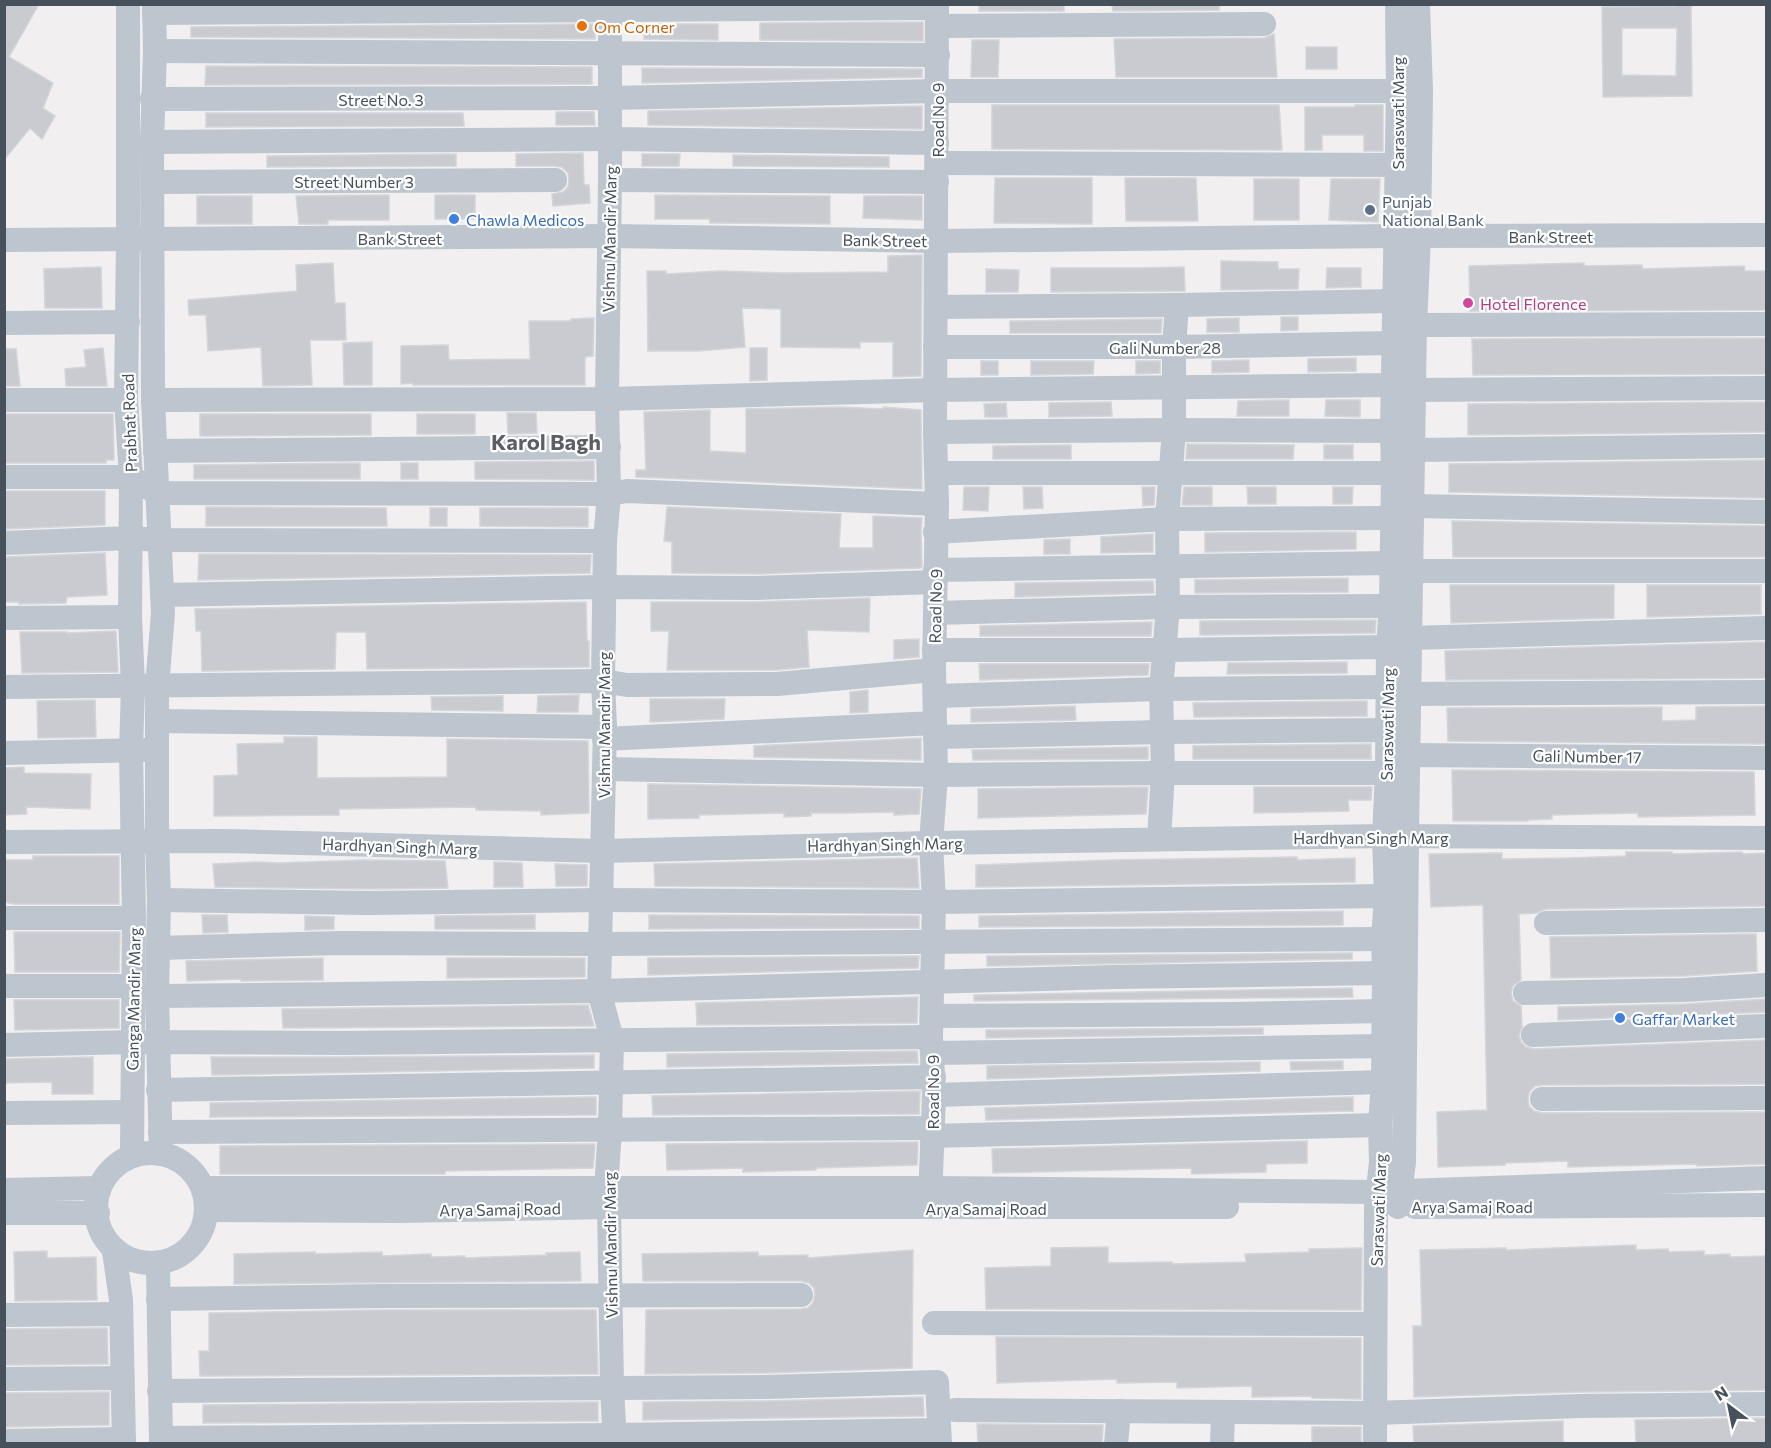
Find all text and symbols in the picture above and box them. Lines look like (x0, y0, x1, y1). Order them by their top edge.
place label: Om Corner (594, 17, 676, 36)
marker: Om Corner (575, 19, 589, 33)
street label: Saraswati Marg (1388, 56, 1407, 169)
street label: Road No 9 (928, 83, 947, 157)
street label: Street No. 3 (338, 90, 424, 109)
street label: Vishnu Mandir Marg (598, 165, 620, 313)
street label: Street Number 3 (294, 172, 414, 191)
place label: Punjab National Bank (1382, 192, 1484, 229)
marker: Punjab National Bank (1363, 203, 1377, 217)
place label: Chawla Medicos (466, 210, 584, 229)
marker: Chawla Medicos (447, 212, 461, 226)
street label: Bank Street (1509, 227, 1594, 246)
street label: Bank Street (358, 229, 443, 248)
street label: Bank Street (842, 230, 928, 250)
place label: Hotel Florence (1480, 294, 1586, 313)
marker: Hotel Florence (1461, 296, 1475, 310)
street label: Gali Number 28 (1109, 338, 1221, 357)
street label: Prabhat Road (118, 373, 140, 473)
district label: Karol Bagh (491, 428, 601, 455)
street label: Road No 9 (925, 568, 945, 644)
street label: Vishnu Mandir Marg (594, 651, 613, 798)
street label: Saraswati Marg (1377, 667, 1397, 781)
street label: Gali Number 17 (1532, 746, 1642, 766)
street label: Hardhyan Singh Marg (1293, 828, 1449, 847)
street label: Hardhyan Singh Marg (807, 833, 963, 855)
street label: Hardhyan Singh Marg (322, 834, 478, 858)
street label: Ganga Mandir Marg (122, 927, 144, 1071)
place label: Gaffar Market (1632, 1009, 1736, 1028)
marker: Gaffar Market (1613, 1011, 1627, 1025)
street label: Road No 9 (923, 1055, 942, 1129)
street label: Saraswati Marg (1367, 1153, 1389, 1267)
street label: Vishnu Mandir Marg (599, 1171, 621, 1319)
street label: Arya Samaj Road (1411, 1197, 1533, 1216)
street label: Arya Samaj Road (439, 1198, 561, 1220)
street label: Arya Samaj Road (925, 1199, 1047, 1218)
north arrow (1699, 1376, 1759, 1436)
text: N (1711, 1382, 1731, 1404)

